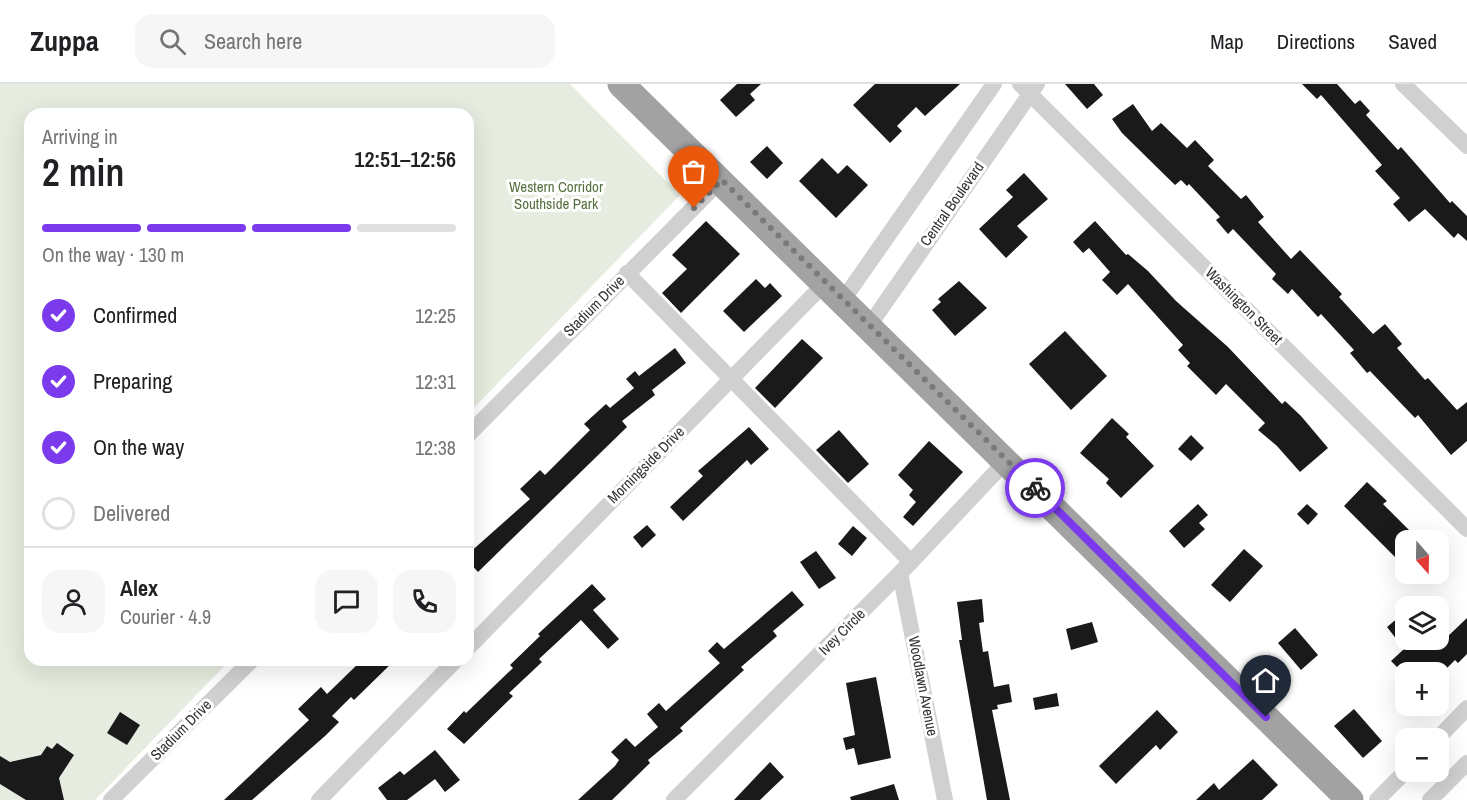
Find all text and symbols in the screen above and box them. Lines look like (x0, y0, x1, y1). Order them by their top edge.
search box (135, 14, 555, 68)
text: Zuppa (30, 22, 99, 60)
icon: search (156, 25, 189, 58)
text: Search here (204, 26, 302, 56)
text: Map (1210, 27, 1244, 56)
text: Directions (1277, 27, 1355, 56)
text: Saved (1388, 27, 1437, 56)
text: Arriving in (42, 123, 118, 150)
text: 12:51–12:56 (354, 144, 456, 174)
text: 2 min (42, 146, 124, 198)
pin (668, 146, 719, 208)
icon: bag (677, 155, 710, 188)
street label: Central Boulevard (915, 157, 988, 250)
park label: Western Corridor Southside Park (509, 176, 603, 214)
text: On the way · 130 m (42, 241, 184, 268)
street label: Washington Street (1201, 262, 1288, 349)
street label: Stadium Drive (558, 270, 629, 341)
icon: check (42, 299, 75, 332)
text: Confirmed (93, 300, 177, 330)
text: 12:25 (415, 302, 456, 329)
icon: check (42, 365, 75, 398)
text: Preparing (93, 366, 172, 396)
text: 12:31 (415, 368, 456, 395)
street label: Morningside Drive (602, 421, 689, 508)
icon: check (42, 431, 75, 464)
text: On the way (93, 432, 184, 462)
text: 12:38 (415, 434, 456, 461)
courier (1005, 458, 1065, 518)
icon: bike (1019, 472, 1052, 505)
text: Delivered (93, 498, 170, 528)
north arrow (1395, 530, 1449, 584)
map controls (1395, 530, 1449, 782)
button: person (42, 570, 105, 633)
button: chat (315, 570, 378, 633)
button: phone (393, 570, 456, 633)
text: Alex (120, 573, 158, 603)
button: layers (1395, 596, 1449, 650)
text: Courier · 4.9 (120, 603, 211, 630)
street label: Ivey Circle (814, 604, 870, 660)
street label: Woodlawn Avenue (904, 634, 944, 738)
pin (1240, 655, 1291, 717)
button: + (1395, 662, 1449, 716)
icon: home (1249, 664, 1282, 697)
street label: Stadium Drive (145, 694, 216, 765)
button: − (1395, 728, 1449, 782)

